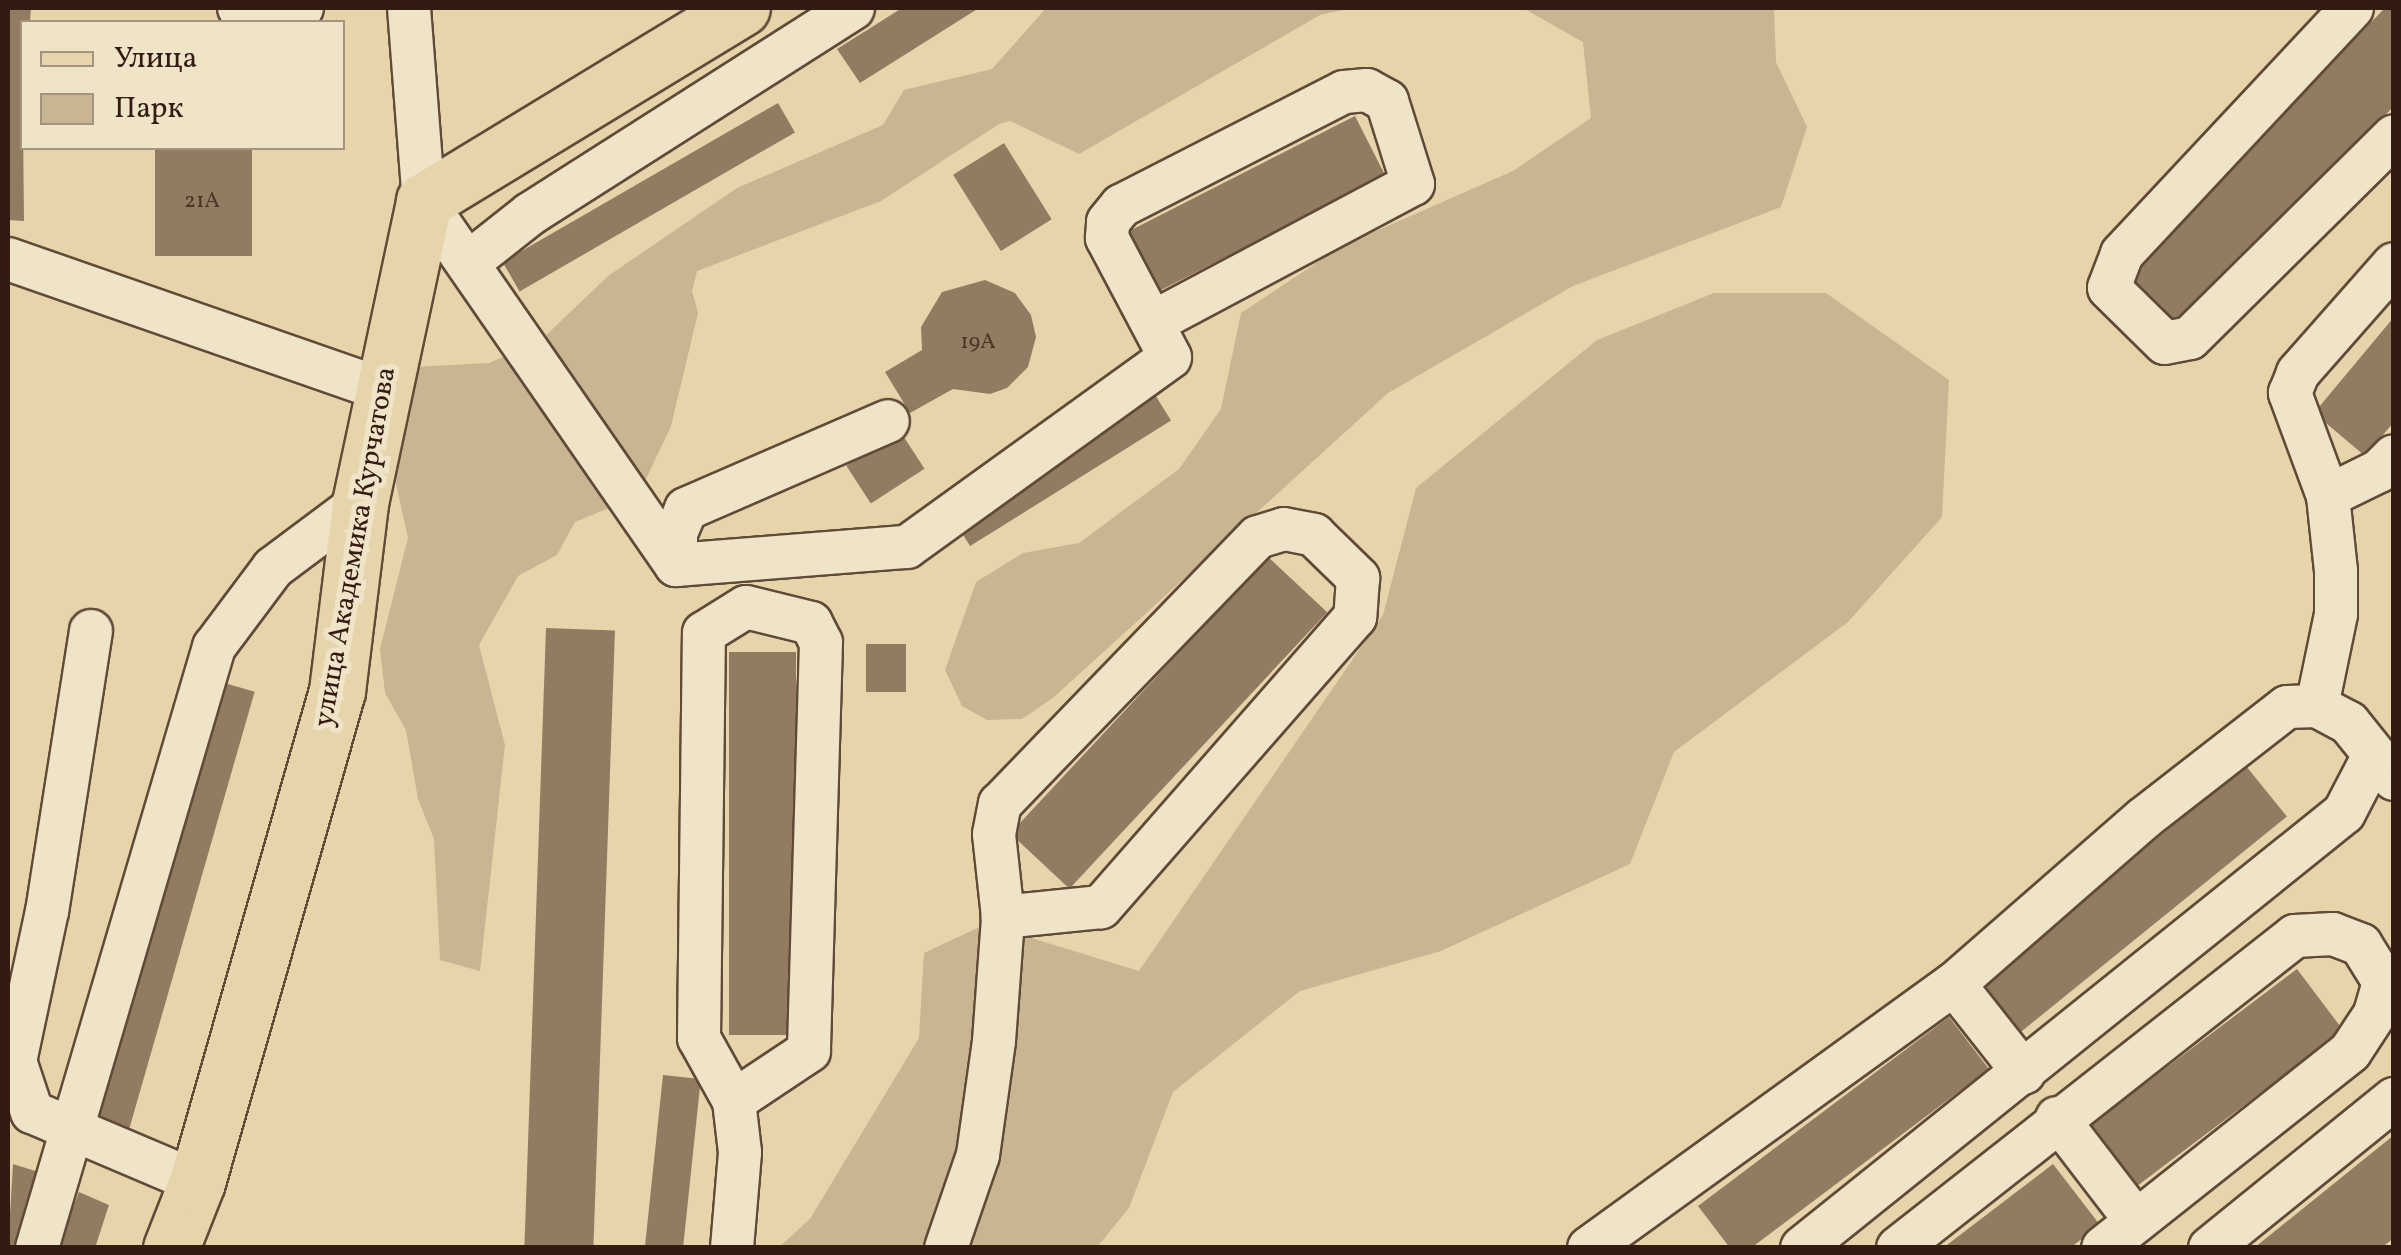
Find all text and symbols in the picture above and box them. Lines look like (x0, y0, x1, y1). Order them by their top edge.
legend (20, 20, 345, 150)
text: Улица (114, 38, 197, 80)
text: Парк (114, 88, 183, 130)
house number: 21А (184, 189, 220, 215)
house number: 19А (960, 330, 996, 356)
street label: улица Академика Курчатова (308, 364, 404, 730)

